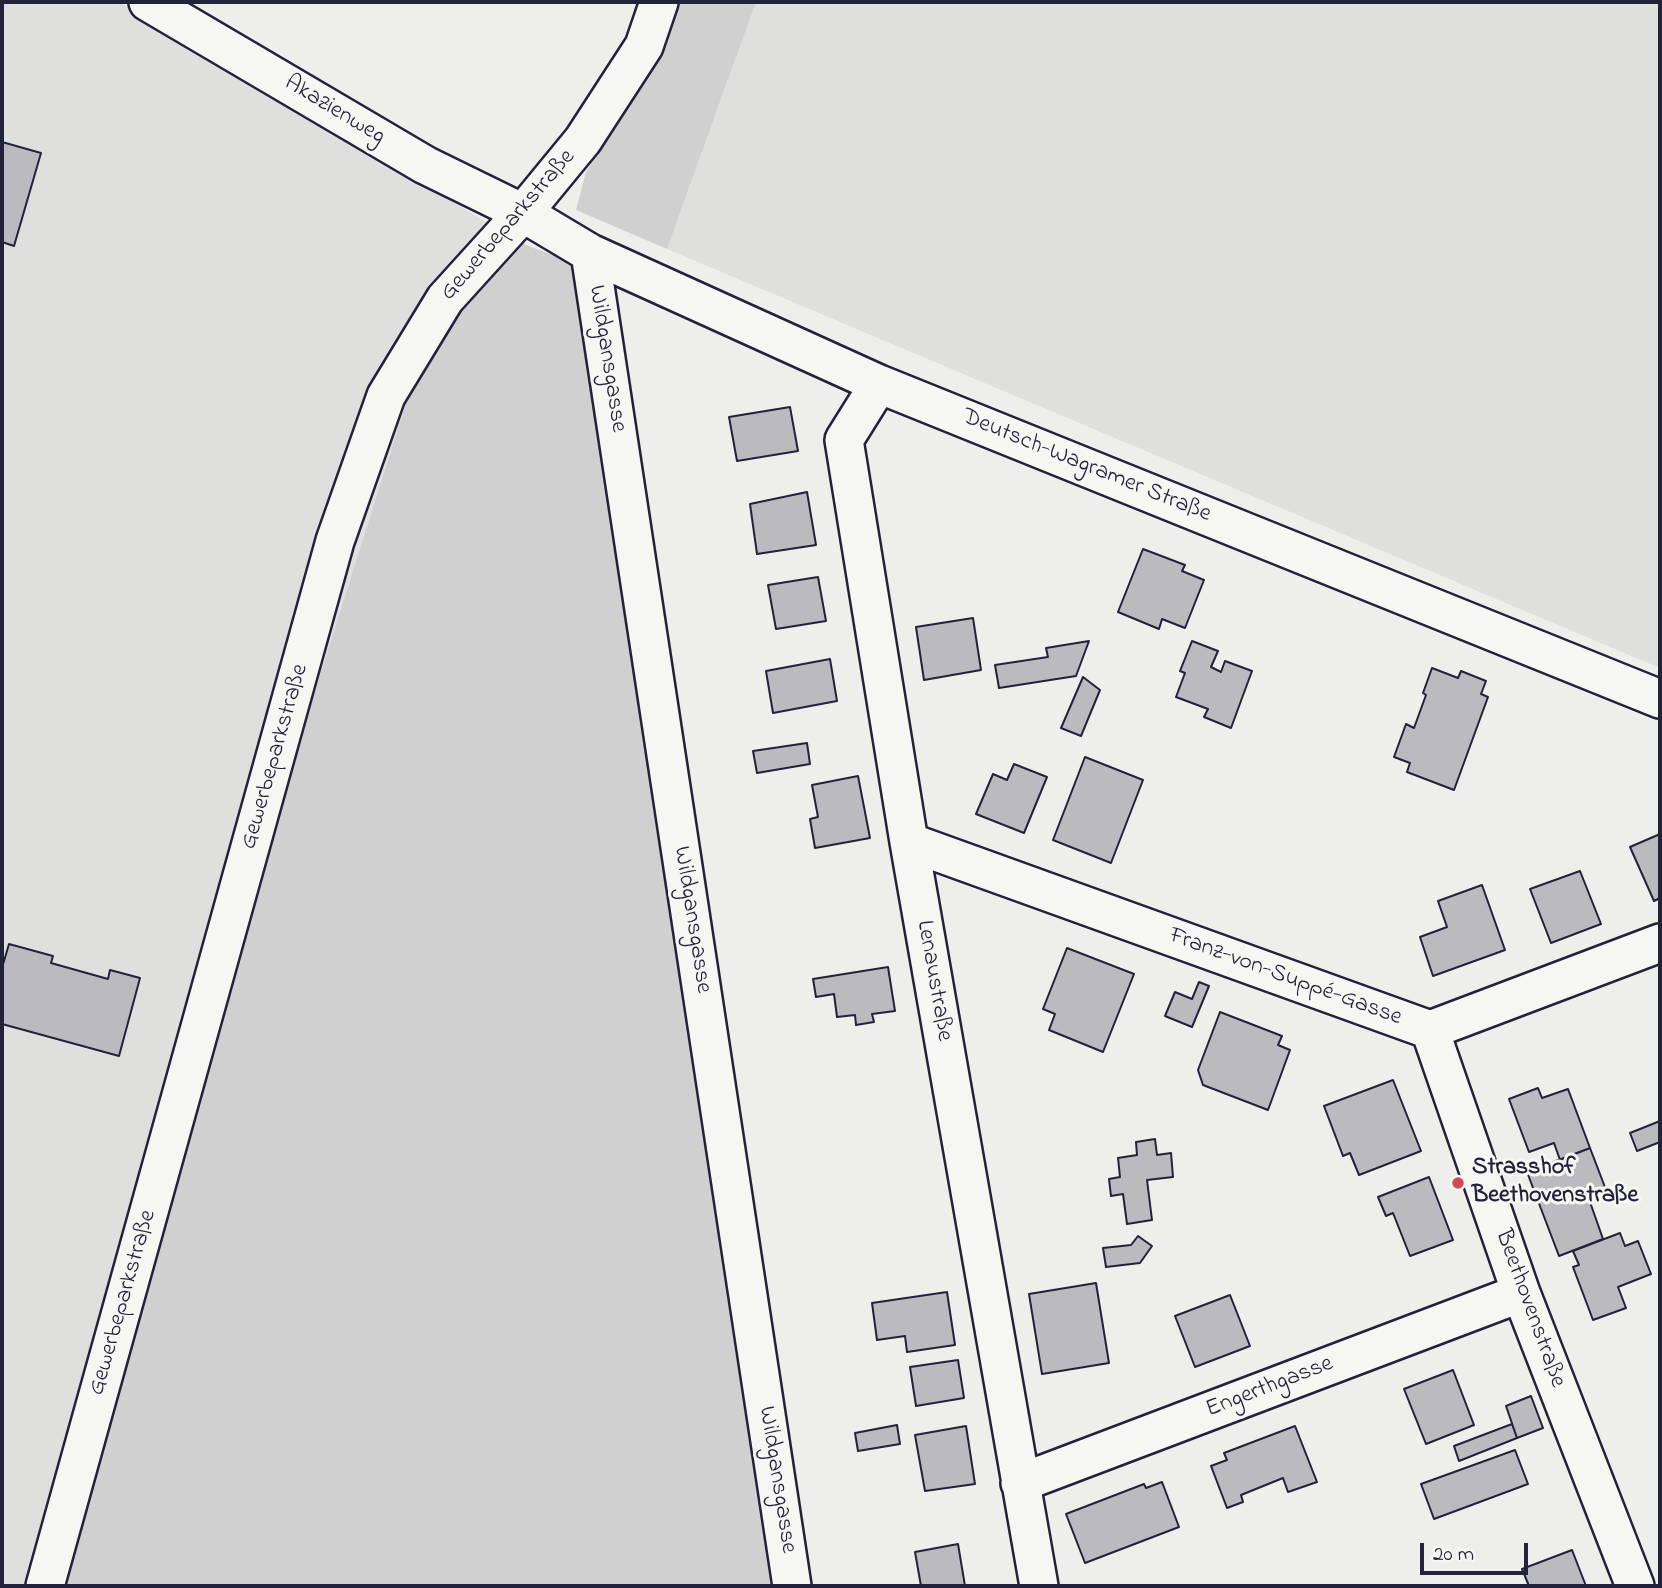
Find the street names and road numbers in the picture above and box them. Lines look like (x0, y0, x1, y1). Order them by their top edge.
street label: Akazienweg (278, 70, 390, 152)
street label: Gewerbeparkstraße (435, 144, 583, 308)
street label: Wildgansgasse (580, 283, 632, 435)
street label: Deutsch-Wagramer Straße (957, 404, 1215, 530)
street label: Gewerbeparkstraße (236, 661, 316, 853)
street label: Wildgansgasse (665, 844, 717, 996)
street label: Lenaustraße (908, 918, 958, 1044)
street label: Franz-von-Suppé-Gasse (1165, 922, 1405, 1034)
street label: Gewerbeparkstraße (84, 1207, 164, 1399)
street label: Beethovenstraße (1487, 1226, 1571, 1392)
street label: Engerthgasse (1202, 1351, 1338, 1425)
street label: Wildgansgasse (750, 1404, 802, 1556)

